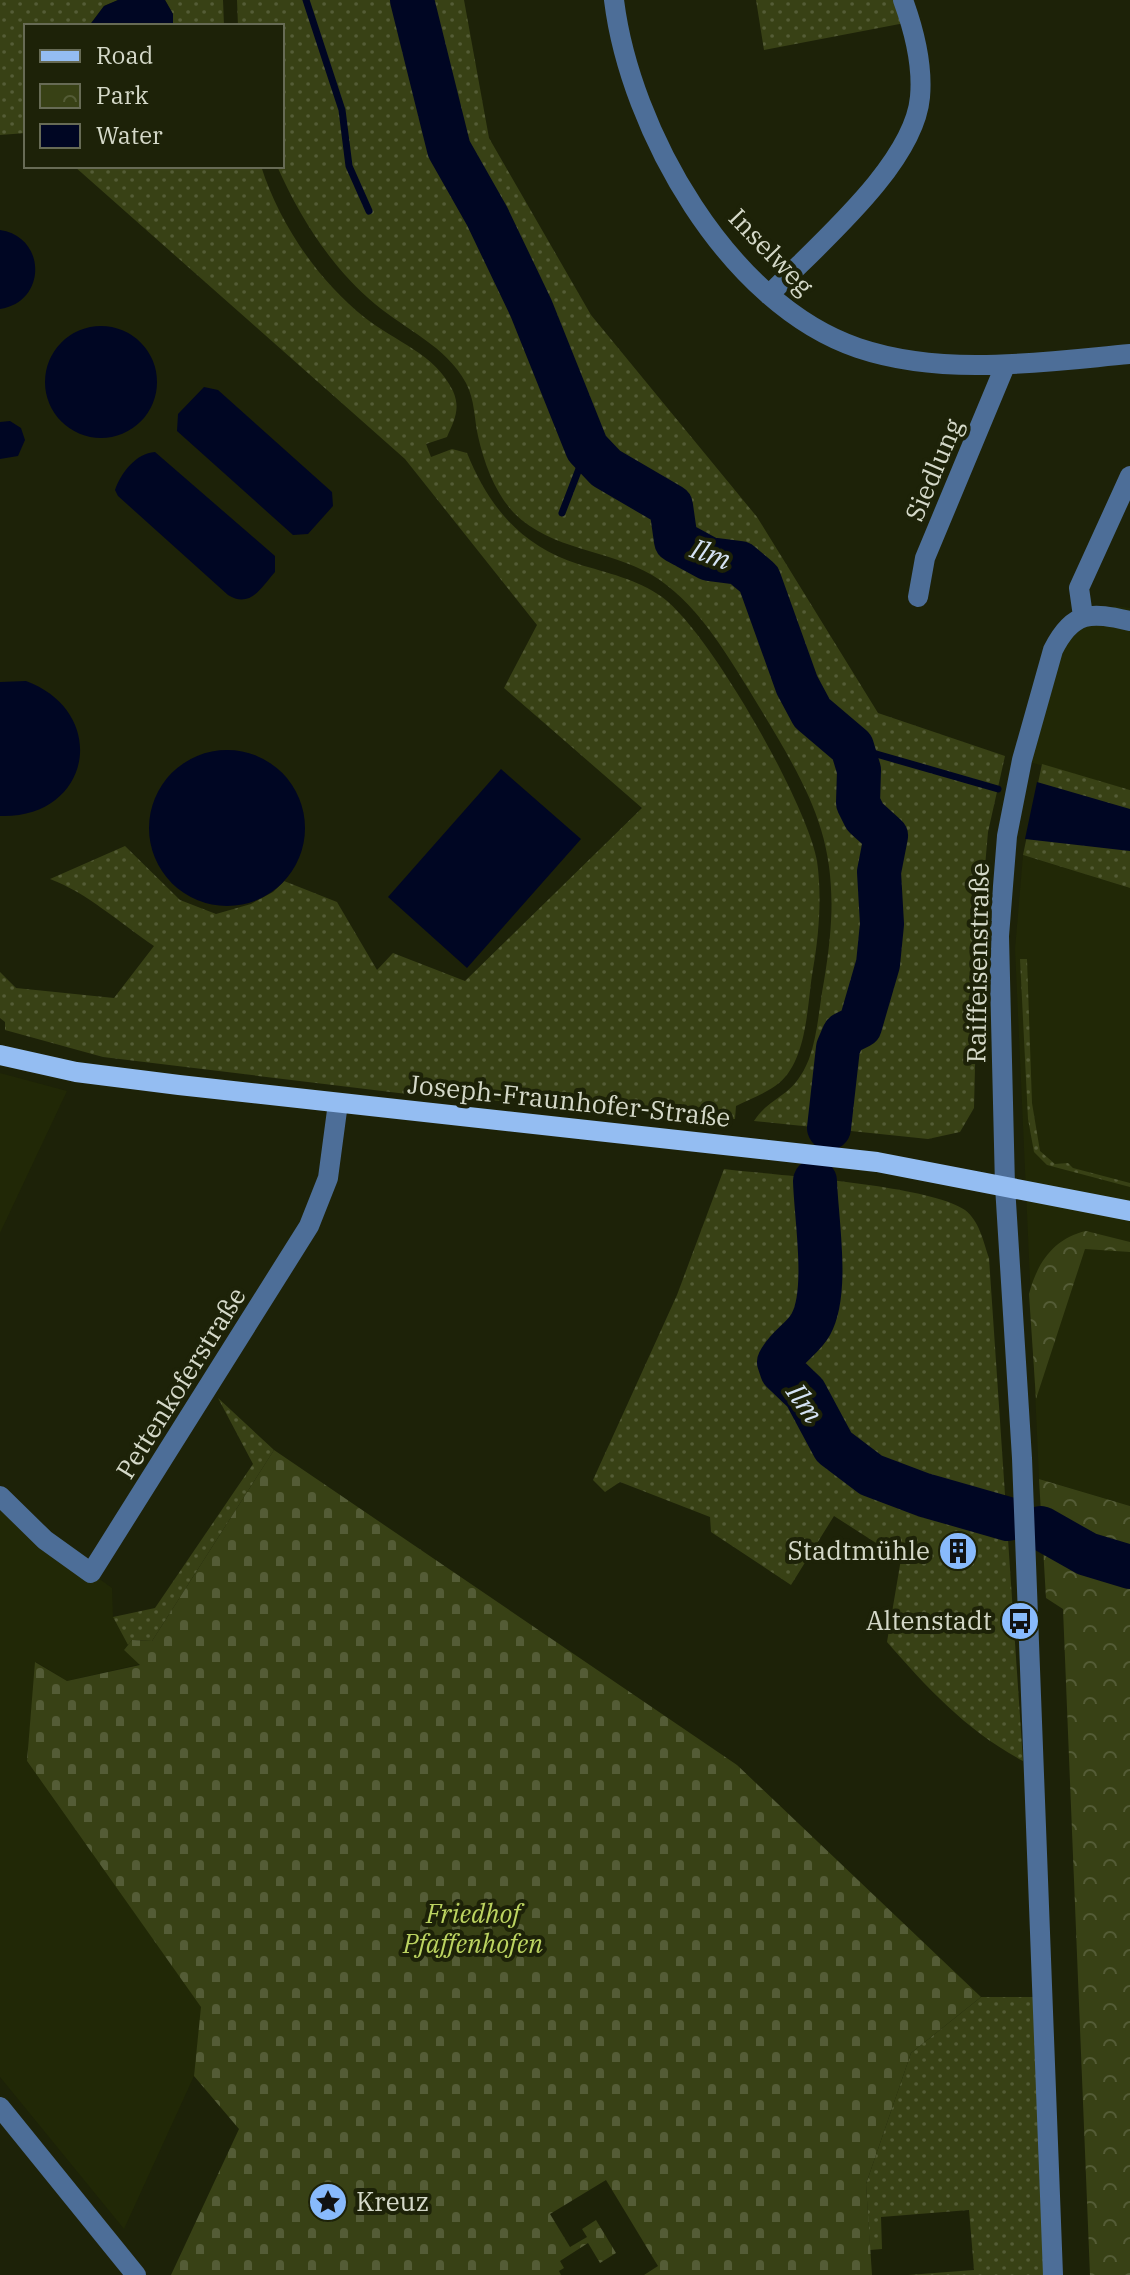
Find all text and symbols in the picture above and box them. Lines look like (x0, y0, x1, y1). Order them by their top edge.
legend (24, 24, 284, 168)
text: Road (96, 39, 153, 71)
text: Park (96, 79, 148, 111)
text: Water (96, 119, 163, 151)
street label: Inselweg (722, 201, 822, 302)
street label: Siedlung (896, 413, 970, 526)
water label: Ilm (685, 529, 737, 578)
street label: Raiffeisenstraße (958, 862, 996, 1064)
street label: Joseph-Fraunhofer-Straße (406, 1066, 732, 1134)
street label: Pettenkoferstraße (107, 1280, 253, 1485)
water label: Ilm (778, 1375, 832, 1430)
building icon: Stadtmühle (937, 1530, 979, 1572)
place label: Stadtmühle (788, 1533, 930, 1567)
bus stop icon: Altenstadt (999, 1600, 1041, 1642)
place label: Altenstadt (866, 1603, 992, 1637)
park label: Friedhof Pfaffenhofen (402, 1896, 543, 1960)
place icon: Kreuz (307, 2181, 349, 2223)
place label: Kreuz (356, 2184, 429, 2218)

